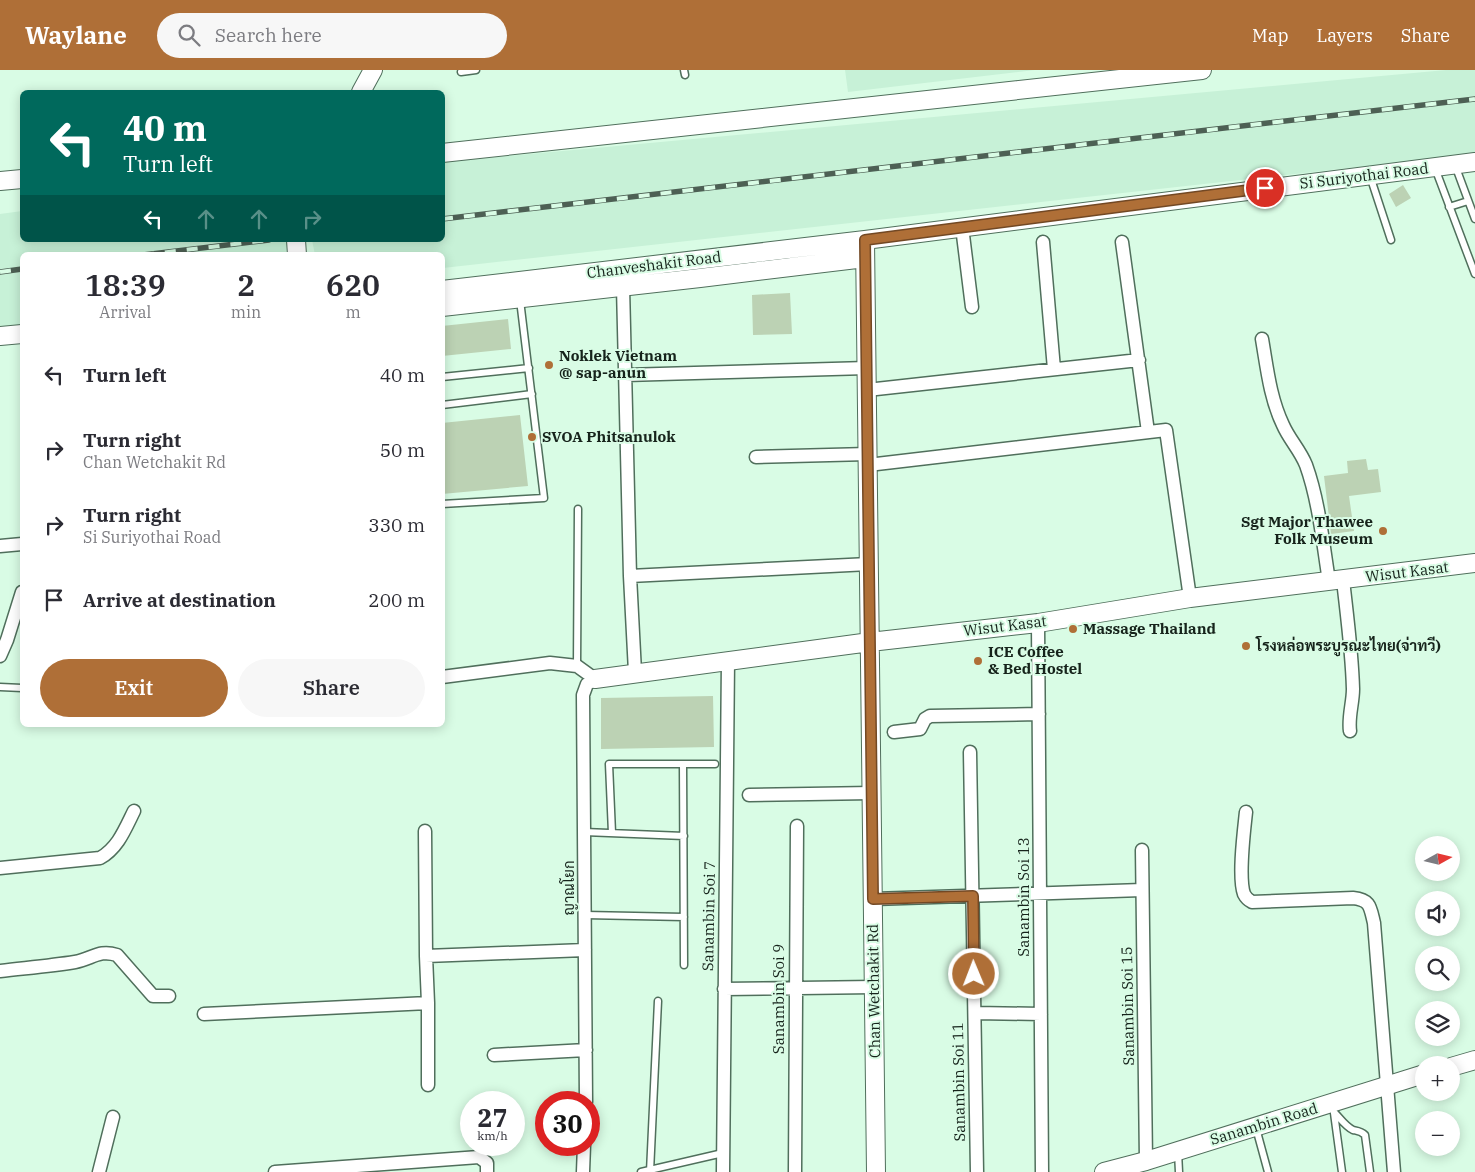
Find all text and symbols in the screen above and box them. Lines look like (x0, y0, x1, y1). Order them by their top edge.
search box (157, 13, 507, 58)
text: Waylane (25, 19, 127, 51)
icon: search (175, 21, 203, 49)
text: Search here (215, 23, 322, 47)
text: Map (1252, 24, 1289, 47)
text: Layers (1317, 24, 1373, 47)
text: Share (1401, 24, 1450, 47)
text: 40 m (123, 105, 207, 151)
icon: left (40, 110, 105, 175)
text: Turn left (123, 149, 213, 178)
street label: Si Suriyothai Road (1298, 158, 1429, 193)
pin (1244, 167, 1286, 209)
icon: arrive (1251, 174, 1279, 202)
icon: left (139, 205, 167, 233)
icon: ahead (192, 205, 220, 233)
icon: ahead (245, 205, 273, 233)
icon: right (298, 205, 326, 233)
street label: Chanveshakit Road (586, 247, 722, 282)
text: 18:39 (85, 265, 166, 304)
text: 2 (237, 265, 255, 304)
text: 620 (326, 265, 380, 304)
text: Arrival (99, 302, 151, 322)
text: min (231, 302, 261, 322)
text: m (345, 302, 361, 322)
place label: Noklek Vietnam @ sap-anun (559, 346, 678, 382)
marker: Noklek Vietnam @ sap-anun (543, 359, 555, 371)
icon: left (40, 361, 68, 389)
text: Turn left (83, 363, 166, 387)
text: 40 m (380, 363, 425, 387)
place label: SVOA Phitsanulok (542, 427, 676, 446)
text: Turn right (83, 428, 181, 452)
marker: SVOA Phitsanulok (526, 431, 538, 443)
icon: right (40, 436, 68, 464)
text: 50 m (380, 438, 425, 462)
text: Chan Wetchakit Rd (83, 452, 226, 472)
text: Turn right (83, 503, 181, 527)
icon: right (40, 511, 68, 539)
place label: Sgt Major Thawee Folk Museum (1241, 512, 1373, 548)
text: 330 m (368, 513, 425, 537)
marker: Sgt Major Thawee Folk Museum (1377, 525, 1389, 537)
text: Si Suriyothai Road (83, 527, 221, 547)
street label: Wisut Kasat (1364, 557, 1450, 586)
icon: arrive (40, 586, 68, 614)
text: Arrive at destination (83, 588, 276, 612)
text: 200 m (368, 588, 425, 612)
street label: Wisut Kasat (962, 611, 1048, 640)
place label: Massage Thailand (1083, 619, 1217, 638)
marker: Massage Thailand (1067, 623, 1079, 635)
place label: โรงหล่อพระบูรณะไทย(จ่าทวี) (1255, 635, 1441, 657)
marker: โรงหล่อพระบูรณะไทย(จ่าทวี) (1240, 640, 1252, 652)
place label: ICE Coffee & Bed Hostel (988, 642, 1082, 678)
marker: ICE Coffee & Bed Hostel (972, 655, 984, 667)
button: Exit (40, 659, 228, 717)
button: Share (238, 659, 425, 717)
north arrow (1415, 836, 1460, 881)
map controls (1415, 836, 1460, 1156)
street label: Sanambin Soi 13 (1014, 837, 1033, 957)
street label: ญาณโยก (559, 860, 578, 916)
street label: Sanambin Soi 7 (698, 861, 719, 971)
button: sound (1415, 891, 1460, 936)
street label: Chan Wetchakit Rd (863, 924, 884, 1058)
street label: Sanambin Soi 9 (769, 944, 788, 1054)
street label: Sanambin Soi 15 (1117, 946, 1138, 1066)
button: search (1415, 946, 1460, 991)
position arrow (947, 947, 999, 999)
button: layers (1415, 1001, 1460, 1046)
street label: Sanambin Soi 11 (948, 1022, 969, 1142)
button: + (1415, 1056, 1460, 1101)
speed limit sign: 30 (535, 1091, 600, 1156)
street label: Sanambin Road (1208, 1098, 1320, 1149)
text: 27 (477, 1101, 508, 1134)
button: − (1415, 1111, 1460, 1156)
text: km/h (477, 1128, 508, 1143)

